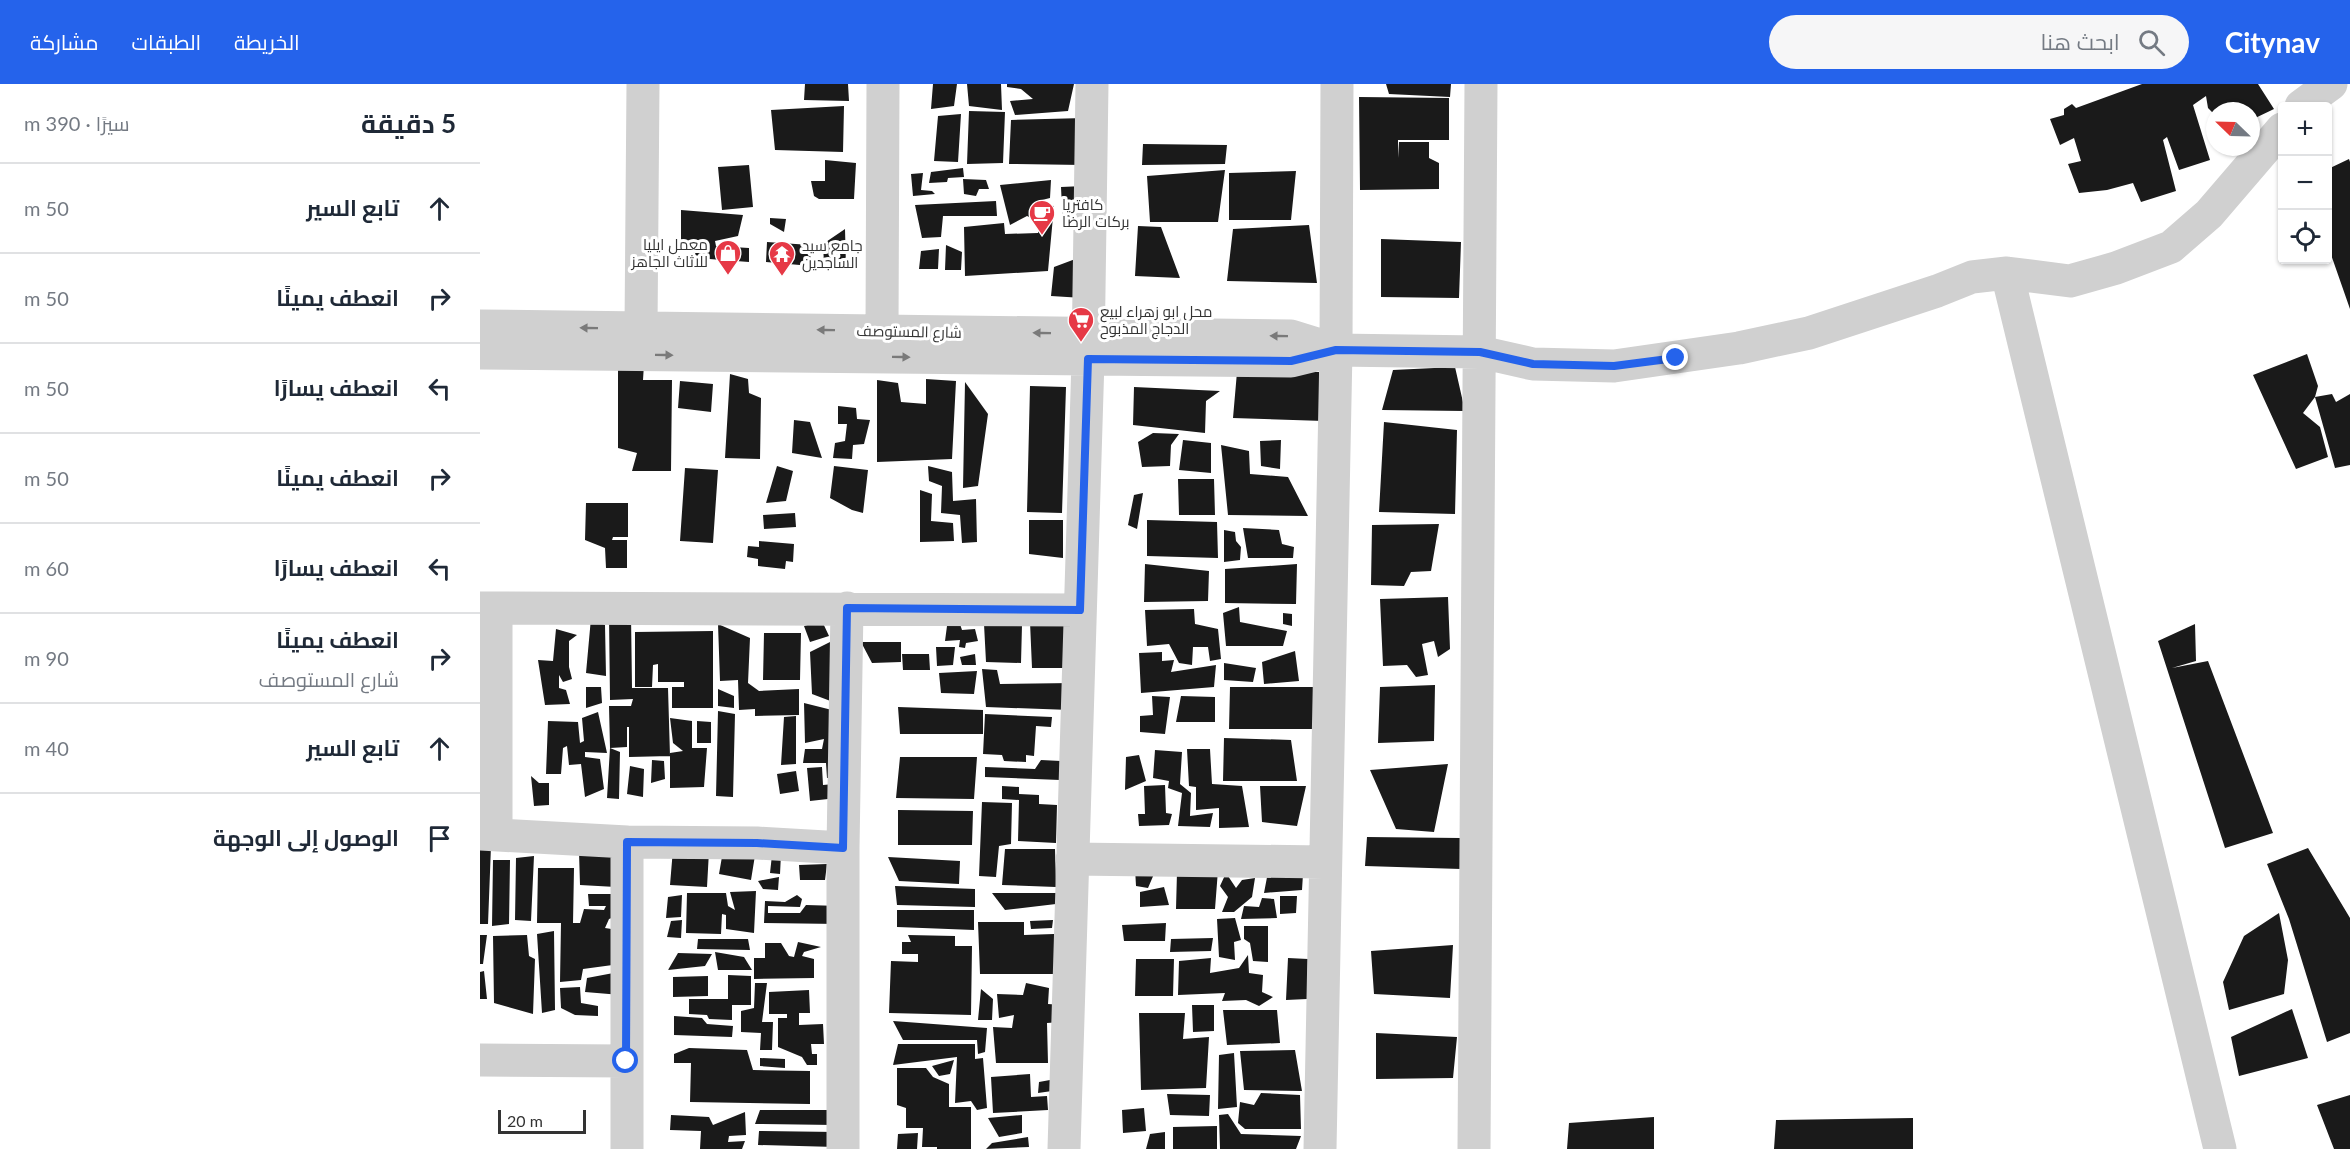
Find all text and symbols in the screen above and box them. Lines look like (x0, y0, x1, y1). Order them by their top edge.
search box (1769, 15, 2189, 69)
text: Citynav (2225, 25, 2320, 59)
icon: search (2135, 26, 2168, 59)
text: ابحث هنا (2041, 28, 2120, 55)
text: مشاركة (30, 29, 99, 54)
text: الطبقات (132, 29, 201, 54)
text: الخريطة (234, 29, 300, 54)
north arrow (2206, 102, 2260, 156)
map controls (2278, 102, 2332, 264)
button: + (2278, 102, 2332, 156)
text: 5 دقيقة (361, 107, 456, 139)
text: سيرًا · 390 m (24, 111, 130, 135)
button: − (2278, 156, 2332, 210)
icon: ahead (423, 192, 456, 225)
text: تابع السير (306, 194, 399, 221)
place label: كافتريا بركات الرضا (1062, 195, 1129, 231)
text: 50 m (24, 196, 69, 220)
cafe icon: كافتريا بركات الرضا (1027, 198, 1057, 236)
button: locate (2278, 210, 2332, 264)
place label: معمل ايليا للاثاث الجاهز (631, 235, 708, 271)
place label: جامع سيد الساجدين (802, 236, 863, 273)
shop icon: معمل ايليا للاثاث الجاهز (713, 238, 743, 276)
temple icon: جامع سيد الساجدين (767, 239, 797, 277)
icon: right (423, 282, 456, 315)
text: انعطف يمينًا (276, 284, 399, 311)
text: 50 m (24, 286, 69, 310)
place label: محل ابو زهراء لبيع الدجاج المذبوح (1100, 302, 1212, 340)
supermarket icon: محل ابو زهراء لبيع الدجاج المذبوح (1066, 305, 1096, 343)
street label: شارع المستوصف (856, 321, 962, 344)
one-way arrow (580, 323, 599, 332)
one-way arrow (817, 325, 836, 335)
one-way arrow (1033, 328, 1052, 338)
one-way arrow (1270, 331, 1289, 341)
route end (1662, 344, 1688, 370)
one-way arrow (655, 350, 674, 360)
one-way arrow (892, 353, 911, 362)
icon: left (423, 372, 456, 405)
text: انعطف يسارًا (274, 374, 399, 401)
text: 50 m (24, 376, 69, 400)
icon: right (423, 462, 456, 495)
text: انعطف يمينًا (276, 464, 399, 491)
text: 50 m (24, 466, 69, 490)
icon: left (423, 552, 456, 585)
text: انعطف يسارًا (274, 554, 399, 581)
text: 60 m (24, 556, 69, 580)
text: انعطف يمينًا (276, 626, 399, 653)
icon: right (423, 642, 456, 675)
text: 90 m (24, 646, 69, 670)
text: شارع المستوصف (259, 667, 399, 691)
icon: ahead (423, 732, 456, 765)
text: تابع السير (306, 734, 399, 761)
text: 40 m (24, 736, 69, 760)
icon: arrive (423, 822, 456, 855)
text: الوصول إلى الوجهة (213, 824, 399, 851)
route start (612, 1047, 638, 1073)
scale bar (498, 1107, 586, 1134)
text: 20 m (507, 1111, 543, 1130)

